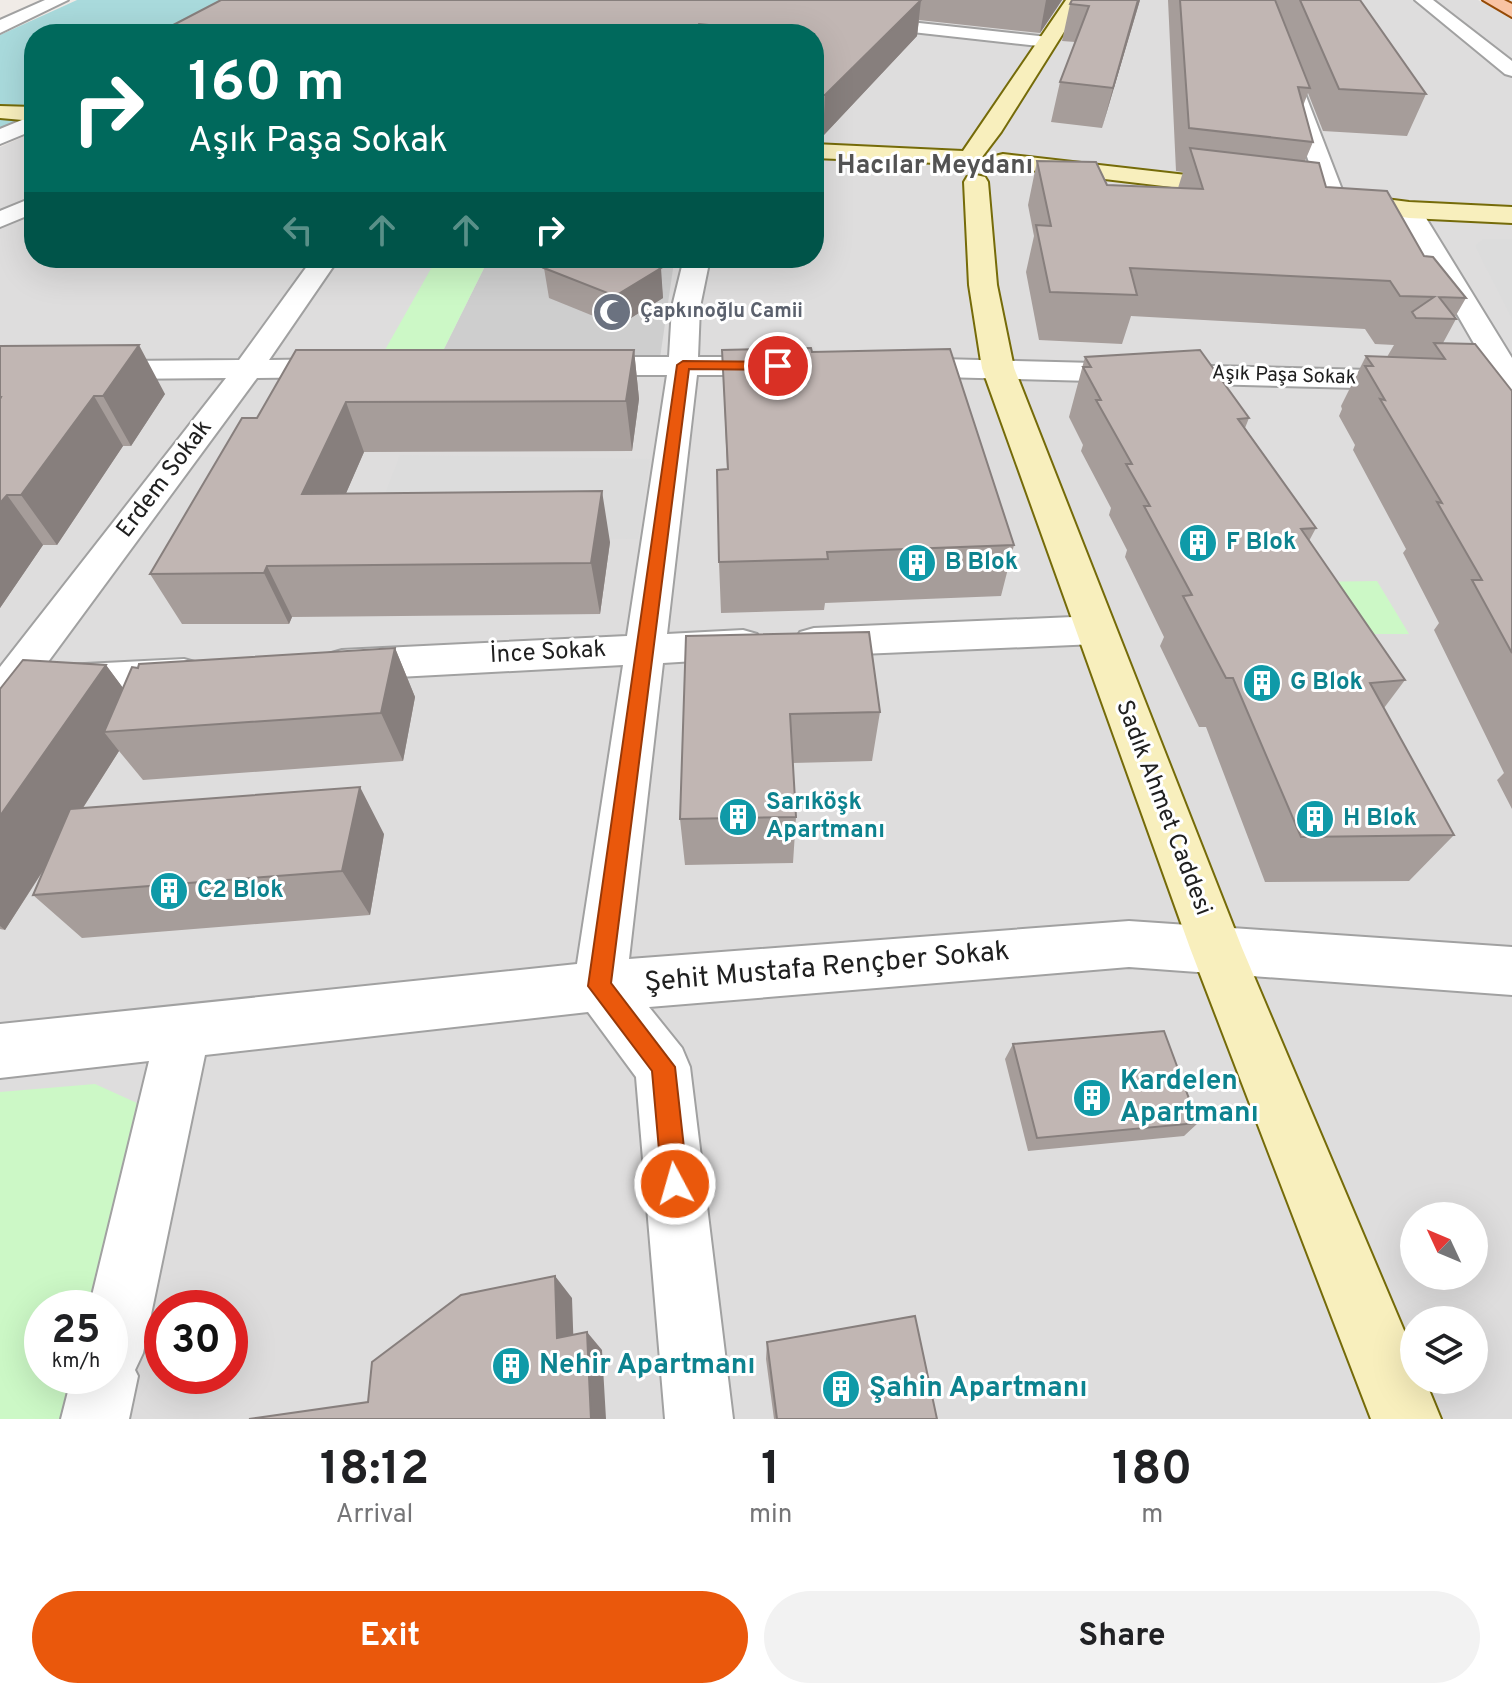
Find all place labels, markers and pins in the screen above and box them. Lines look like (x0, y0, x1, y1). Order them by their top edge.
mosque icon: Çapkınoğlu Camii (591, 291, 633, 333)
place label: Çapkınoğlu Camii (640, 299, 803, 325)
pin (744, 332, 812, 400)
building icon: F Blok (1177, 522, 1219, 564)
place label: F Blok (1226, 528, 1296, 558)
building icon: B Blok (896, 542, 938, 584)
place label: B Blok (945, 548, 1018, 578)
building icon: G Blok (1241, 662, 1283, 704)
place label: G Blok (1290, 668, 1363, 698)
place label: Sarıköşk Apartmanı (766, 788, 885, 846)
building icon: Sarıköşk Apartmanı (717, 796, 759, 838)
building icon: H Blok (1294, 798, 1336, 840)
place label: H Blok (1343, 804, 1417, 834)
building icon: C2 Blok (148, 870, 190, 912)
place label: C2 Blok (197, 876, 284, 906)
place label: Kardelen Apartmanı (1120, 1064, 1259, 1132)
building icon: Kardelen Apartmanı (1071, 1077, 1113, 1119)
building icon: Nehir Apartmanı (490, 1345, 532, 1387)
place label: Nehir Apartmanı (539, 1348, 756, 1384)
building icon: Şahin Apartmanı (820, 1368, 862, 1410)
place label: Şahin Apartmanı (869, 1371, 1088, 1407)

